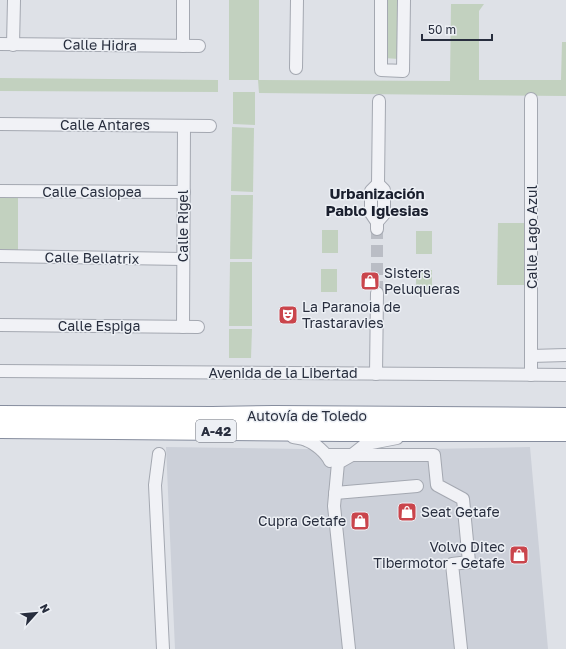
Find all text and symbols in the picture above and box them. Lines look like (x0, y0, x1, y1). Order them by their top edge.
scale bar (422, 16, 492, 42)
text: 50 m (428, 22, 456, 37)
street label: Calle Hidra (63, 35, 137, 54)
street label: Calle Antares (60, 116, 150, 133)
street label: Calle Casiopea (42, 183, 142, 200)
district label: Urbanización Pablo Iglesias (325, 184, 429, 219)
street label: Calle Lago Azul (523, 185, 540, 289)
street label: Calle Rigel (174, 190, 191, 262)
street label: Calle Bellatrix (45, 248, 140, 267)
place label: Sisters Peluqueras (384, 264, 460, 297)
shop icon: Sisters Peluqueras (359, 270, 381, 292)
place label: La Paranoia de Trastaravies (302, 298, 401, 331)
theatre icon: La Paranoia de Trastaravies (277, 304, 299, 326)
street label: Calle Espiga (58, 317, 140, 334)
street label: Avenida de la Libertad (208, 364, 358, 381)
street label: Autovía de Toledo (247, 407, 367, 424)
road number: A-42 (196, 420, 236, 442)
shop icon: Seat Getafe (396, 501, 418, 523)
place label: Seat Getafe (421, 503, 500, 520)
shop icon: Cupra Getafe (349, 510, 371, 532)
place label: Cupra Getafe (258, 512, 346, 529)
place label: Volvo Ditec Tibermotor - Getafe (373, 538, 505, 571)
shop icon: Volvo Ditec Tibermotor - Getafe (508, 544, 530, 566)
north arrow (16, 593, 56, 633)
text: N (38, 602, 53, 615)

